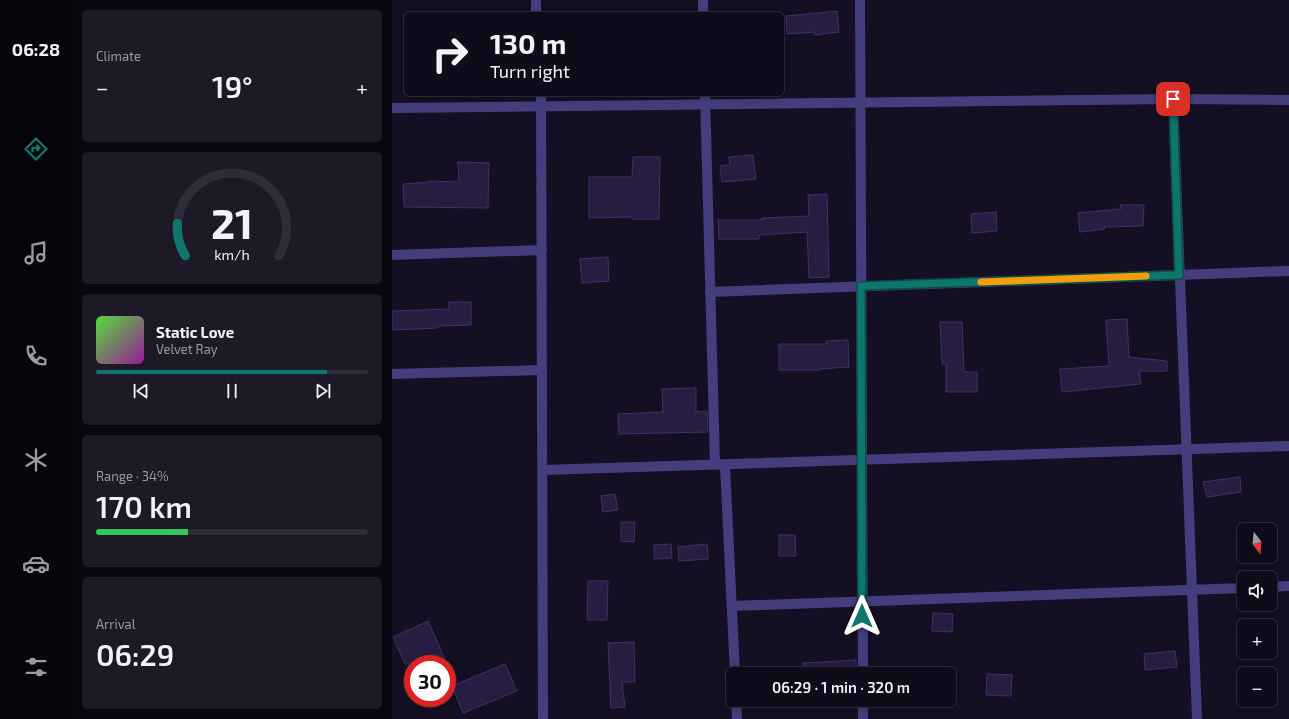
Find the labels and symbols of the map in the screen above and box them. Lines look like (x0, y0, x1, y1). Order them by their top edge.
pin (1156, 82, 1190, 116)
north arrow (1237, 523, 1277, 563)
position arrow (841, 595, 883, 637)
speed limit sign: 30 (404, 655, 456, 707)

